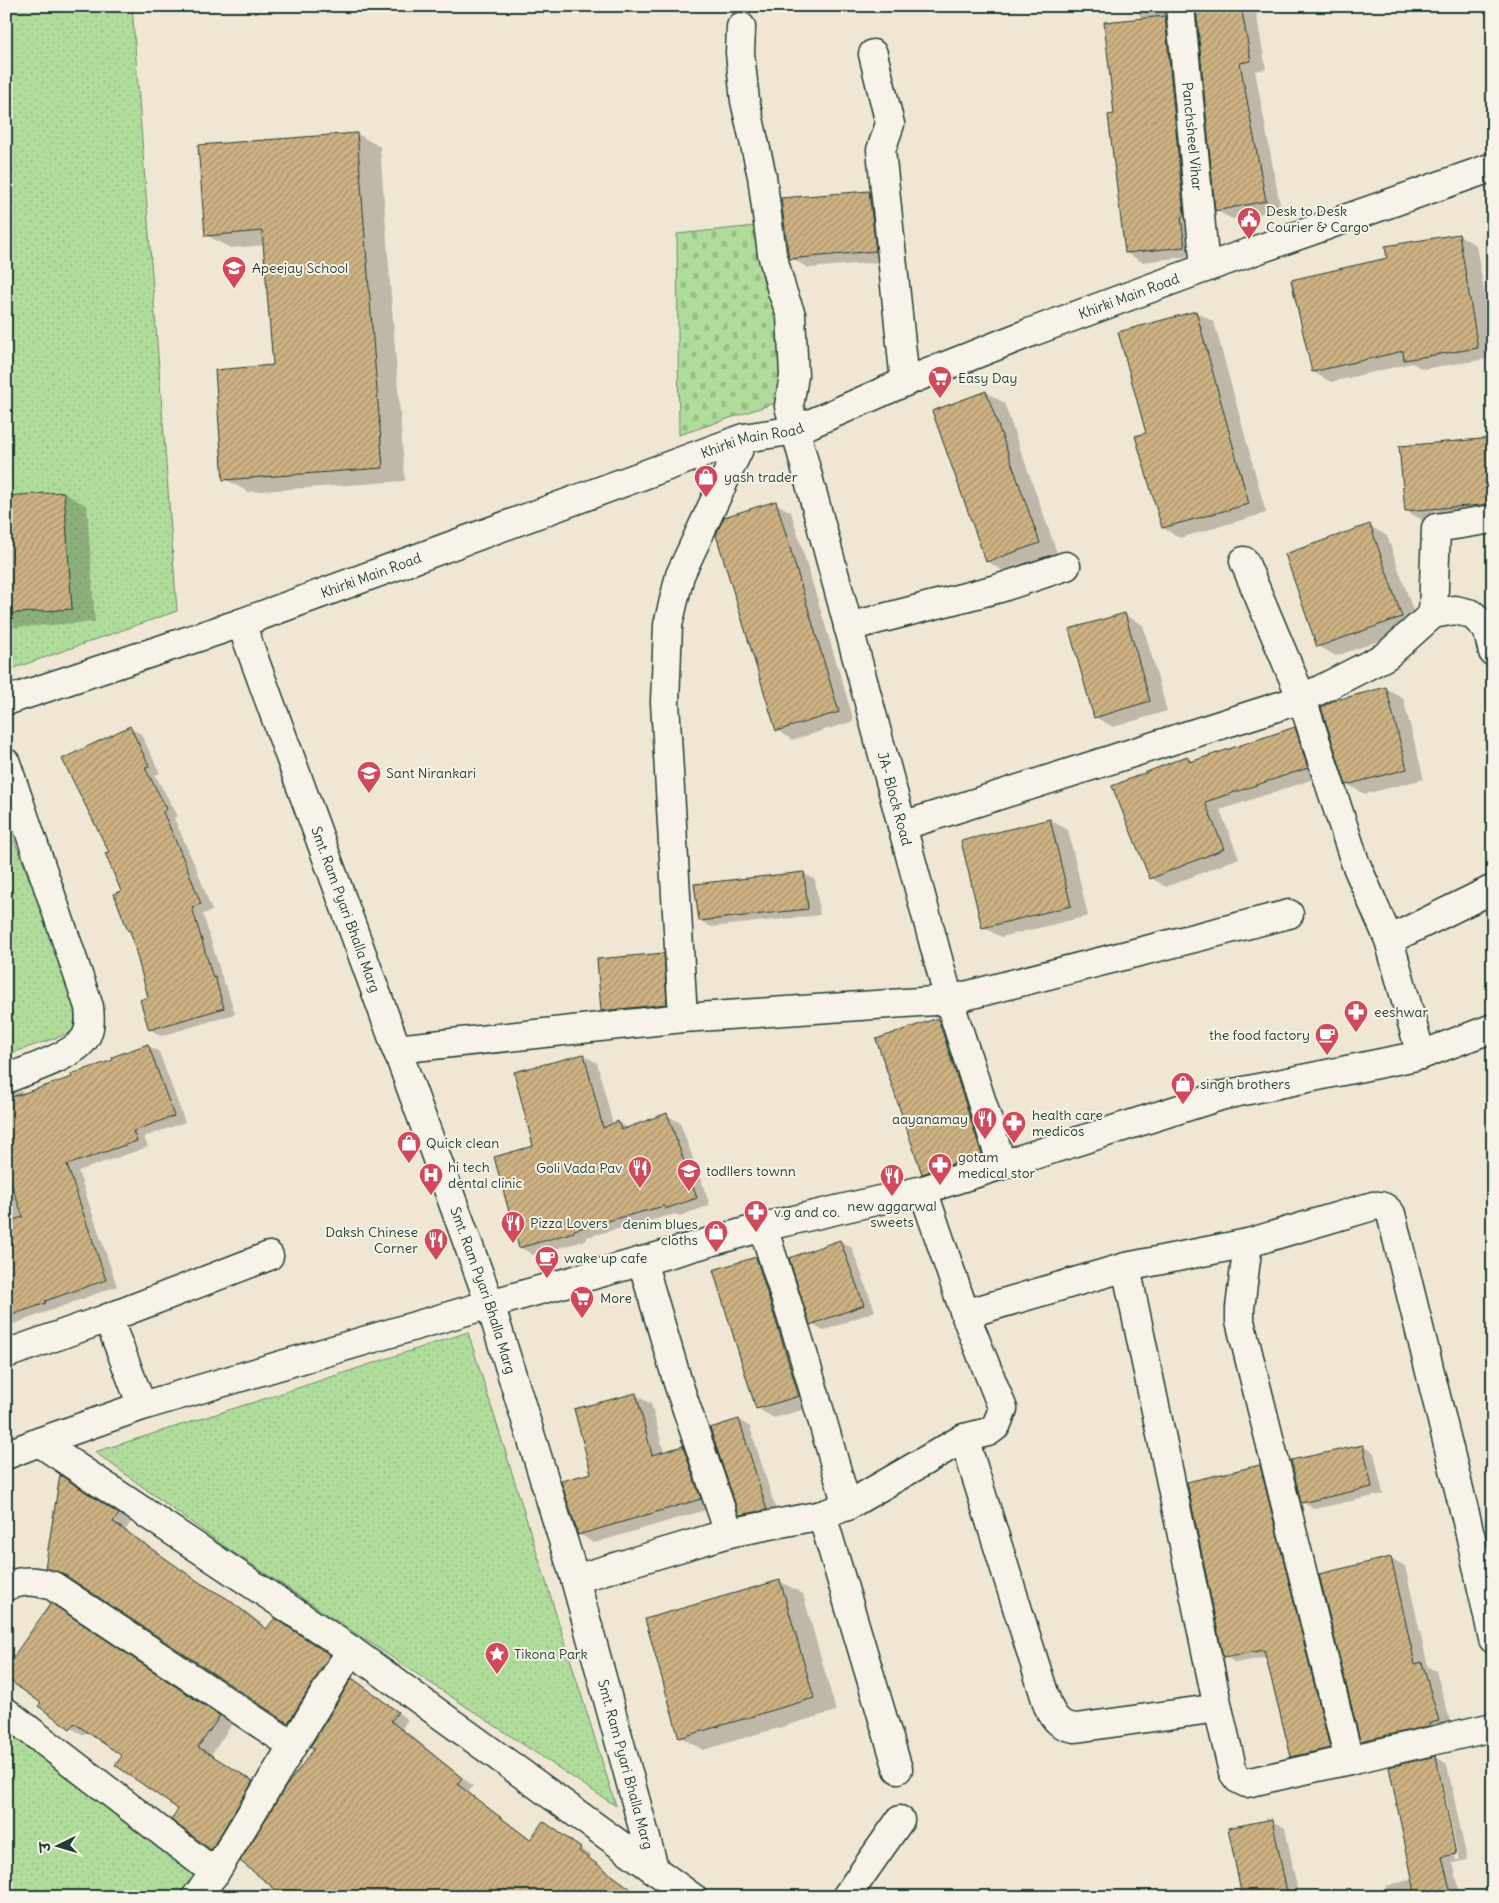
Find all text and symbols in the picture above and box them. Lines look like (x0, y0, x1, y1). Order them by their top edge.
street label: Panchsheel Vihar (1178, 81, 1207, 192)
place label: Desk to Desk Courier & Cargo (1266, 202, 1369, 236)
public building icon: Desk to Desk Courier & Cargo (1236, 206, 1262, 240)
school or university icon: Apeejay School (221, 255, 247, 289)
place label: Apeejay School (252, 259, 348, 277)
street label: Khirki Main Road (1076, 269, 1182, 323)
supermarket icon: Easy Day (927, 365, 953, 399)
place label: Easy Day (958, 369, 1017, 387)
street label: Khirki Main Road (698, 419, 807, 462)
shop icon: yash trader (693, 464, 719, 498)
place label: yash trader (724, 468, 798, 486)
street label: Khirki Main Road (318, 548, 424, 602)
street label: JA- Block Road (874, 750, 916, 848)
school or university icon: Sant Nirankari (356, 760, 382, 794)
place label: Sant Nirankari (386, 764, 476, 782)
street label: Smt. Ram Pyari Bhalla Marg (307, 824, 384, 995)
pharmacy icon: eeshwar (1343, 999, 1369, 1033)
place label: eeshwar (1374, 1003, 1428, 1021)
cafe icon: the food factory (1314, 1022, 1340, 1056)
place label: the food factory (1209, 1026, 1310, 1044)
shop icon: singh brothers (1170, 1071, 1196, 1105)
place label: singh brothers (1200, 1075, 1290, 1093)
restaurant icon: aayanamay (972, 1106, 998, 1140)
place label: health care medicos (1032, 1106, 1103, 1140)
place label: aayanamay (892, 1110, 968, 1128)
pharmacy icon: health care medicos (1001, 1110, 1027, 1144)
shop icon: Quick clean (396, 1130, 422, 1164)
place label: Quick clean (426, 1134, 499, 1152)
place label: gotam medical stor (958, 1148, 1036, 1182)
pharmacy icon: gotam medical stor (927, 1152, 953, 1186)
restaurant icon: Goli Vada Pav (627, 1155, 653, 1189)
place label: hi tech dental clinic (448, 1158, 523, 1192)
school or university icon: todllers townn (676, 1158, 702, 1192)
place label: Goli Vada Pav (536, 1159, 622, 1177)
hospital icon: hi tech dental clinic (418, 1162, 444, 1196)
place label: todllers townn (706, 1162, 796, 1180)
restaurant icon: new aggarwal sweets (879, 1163, 905, 1197)
place label: new aggarwal sweets (847, 1197, 937, 1231)
pharmacy icon: v.g and co. (743, 1199, 769, 1233)
place label: v.g and co. (774, 1203, 840, 1221)
street label: Smt. Ram Pyari Bhalla Marg (446, 1204, 520, 1376)
restaurant icon: Pizza Lovers (500, 1210, 526, 1244)
place label: Pizza Lovers (530, 1214, 608, 1232)
place label: denim blues cloths (623, 1215, 698, 1249)
shop icon: denim blues cloths (703, 1219, 729, 1253)
place label: Daksh Chinese Corner (325, 1223, 418, 1257)
restaurant icon: Daksh Chinese Corner (423, 1227, 449, 1261)
cafe icon: wake up cafe (534, 1245, 560, 1279)
place label: wake up cafe (564, 1249, 647, 1267)
supermarket icon: More (569, 1285, 595, 1319)
place label: More (600, 1289, 632, 1307)
place icon: Tikona Park (484, 1641, 510, 1675)
place label: Tikona Park (514, 1645, 588, 1663)
street label: Smt. Ram Pyari Bhalla Marg (594, 1677, 657, 1851)
north arrow (32, 1820, 82, 1870)
text: उ (36, 1840, 55, 1855)

